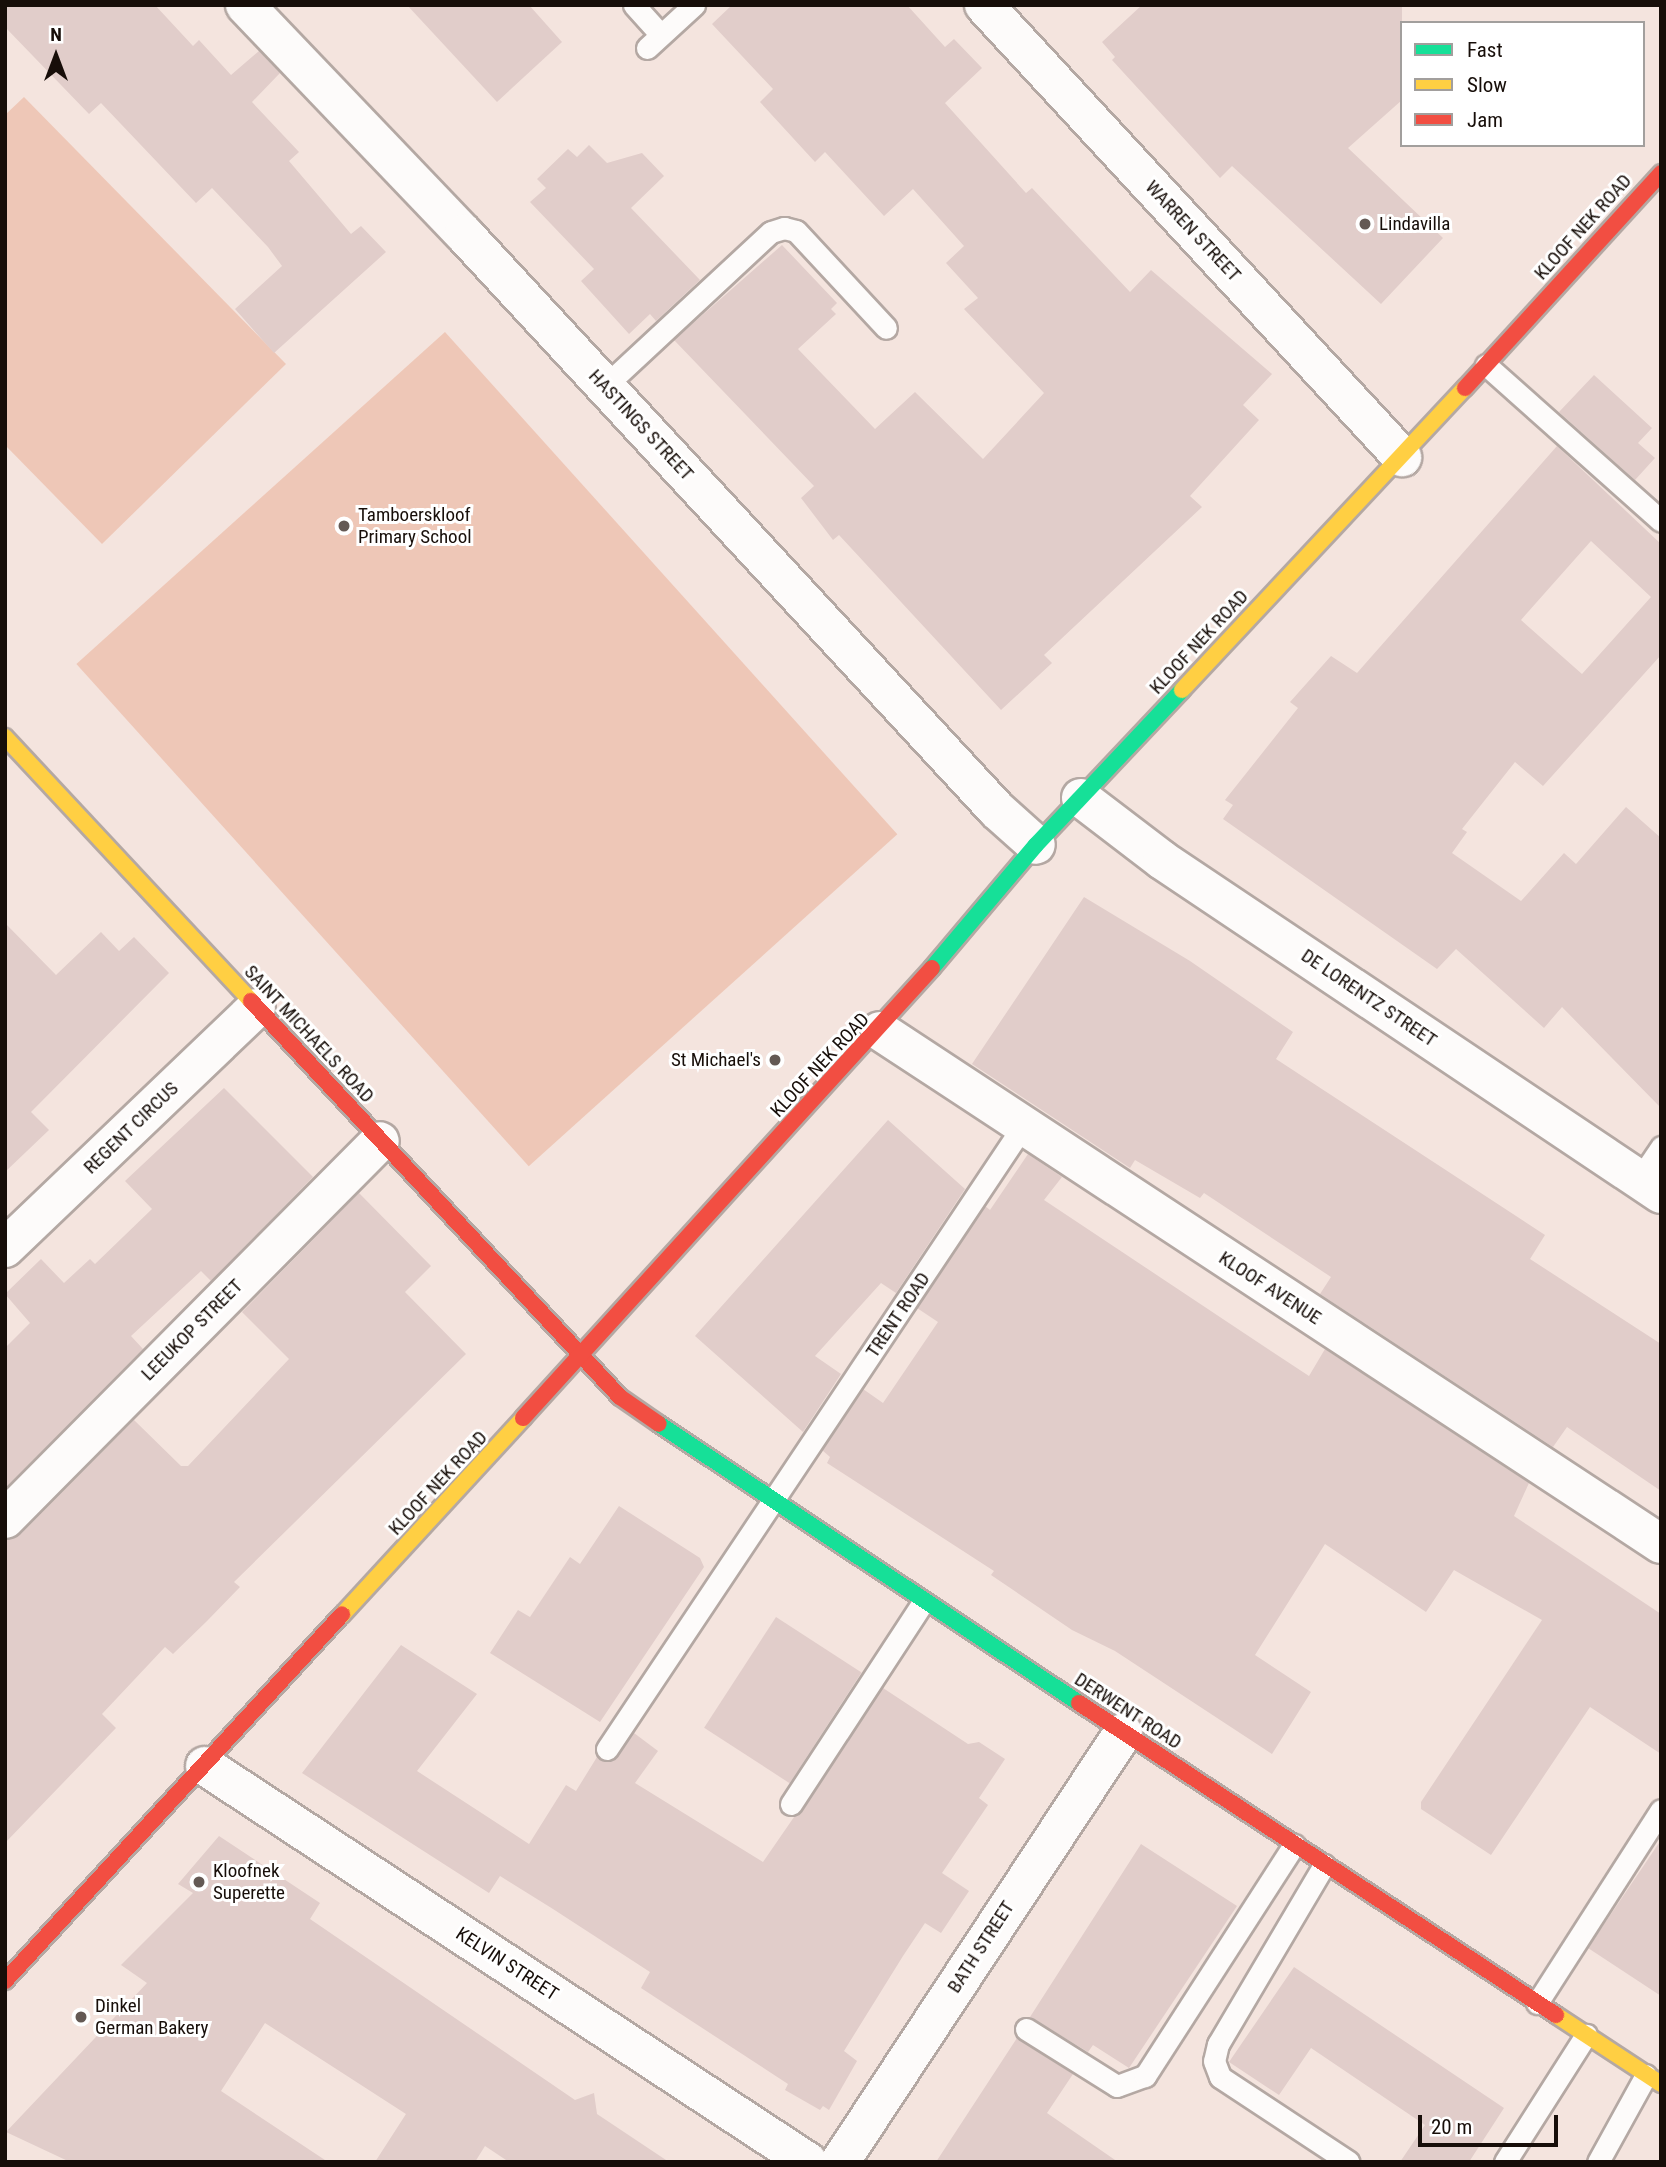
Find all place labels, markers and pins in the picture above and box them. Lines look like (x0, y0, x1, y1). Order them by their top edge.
place label: Lindavilla (1379, 213, 1450, 235)
marker: Lindavilla (1357, 216, 1373, 232)
place label: Tamboerskloof Primary School (358, 504, 472, 548)
marker: Tamboerskloof Primary School (336, 518, 352, 534)
place label: St Michael's (671, 1049, 761, 1071)
marker: St Michael's (767, 1052, 783, 1068)
place label: Kloofnek Superette (213, 1860, 285, 1904)
marker: Kloofnek Superette (191, 1874, 207, 1890)
place label: Dinkel German Bakery (95, 1995, 209, 2039)
marker: Dinkel German Bakery (73, 2009, 89, 2025)

